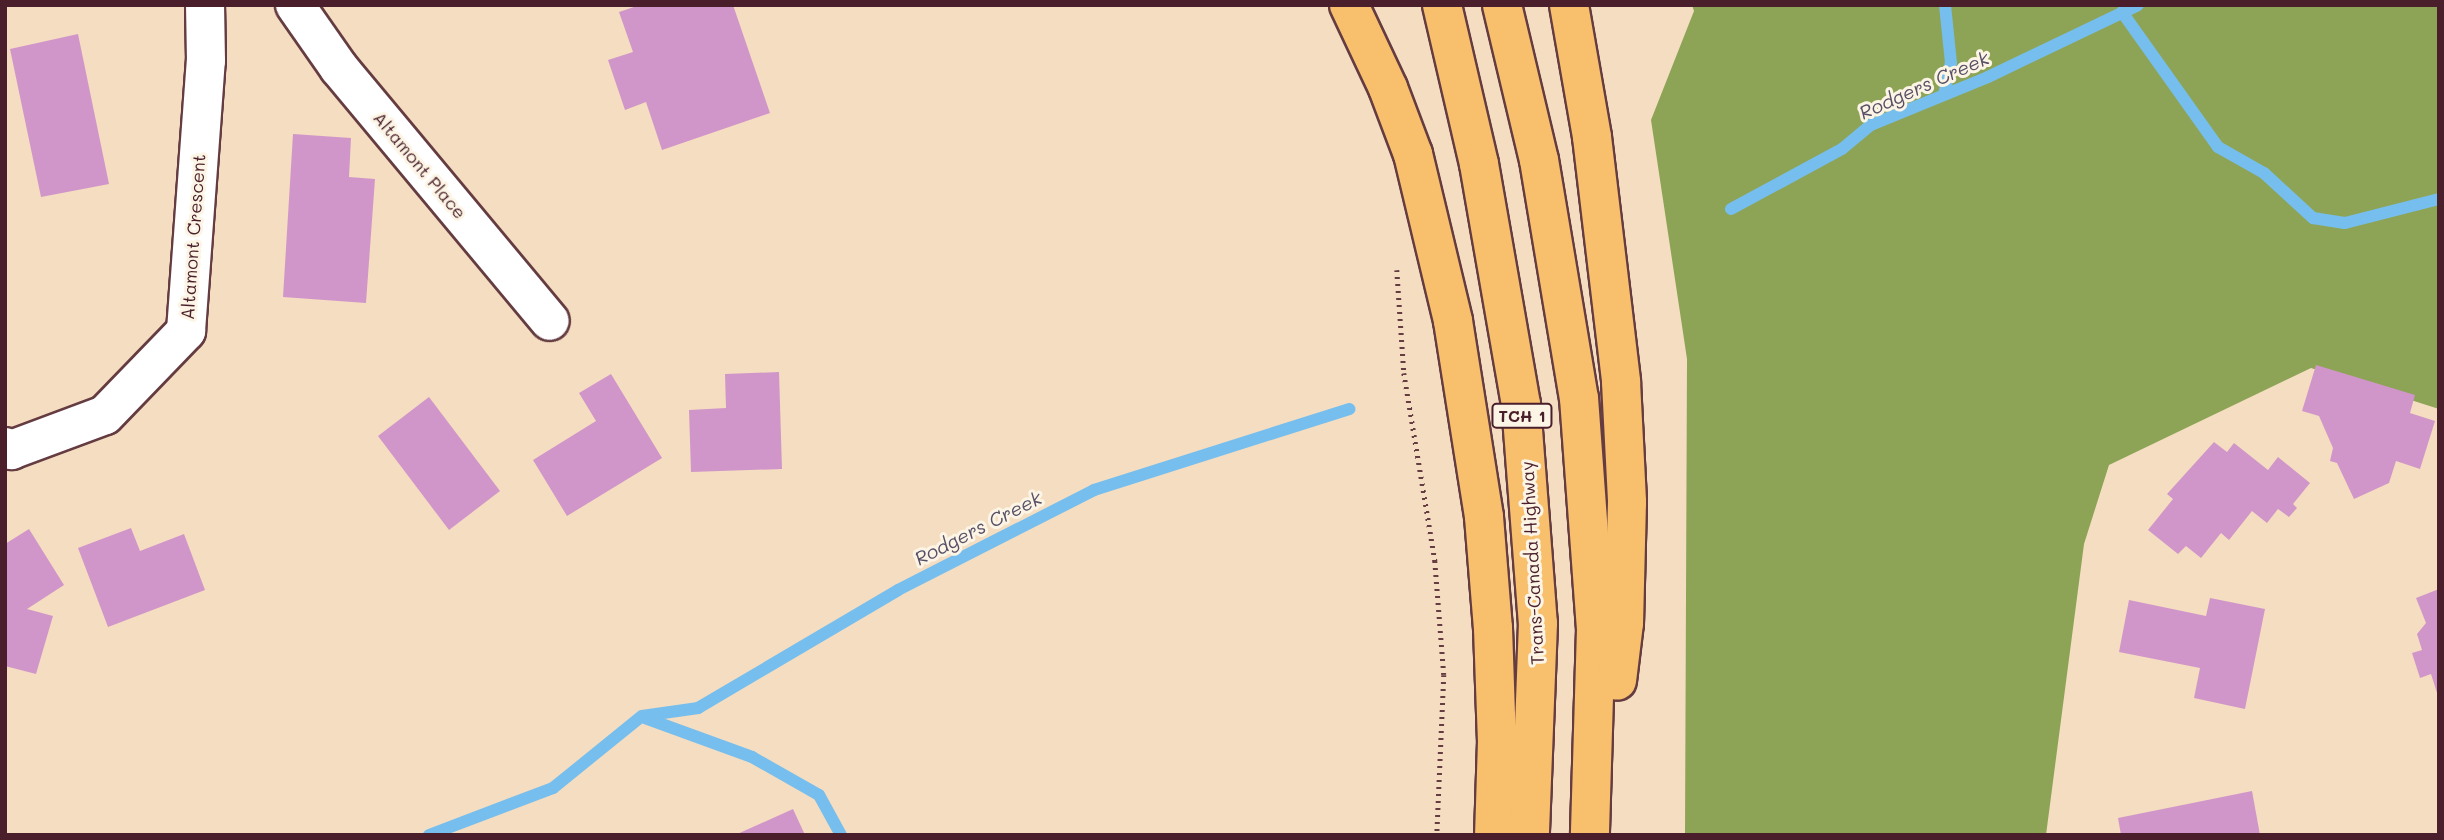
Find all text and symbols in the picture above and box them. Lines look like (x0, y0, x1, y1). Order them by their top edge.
water label: Rodgers Creek (1855, 46, 1993, 124)
street label: Altamont Place (369, 107, 471, 223)
street label: Altamont Crescent (176, 153, 210, 321)
road number: TCH 1 (1490, 404, 1554, 428)
street label: Trans-Canada Highway (1516, 461, 1548, 665)
water label: Rodgers Creek (911, 486, 1045, 570)

